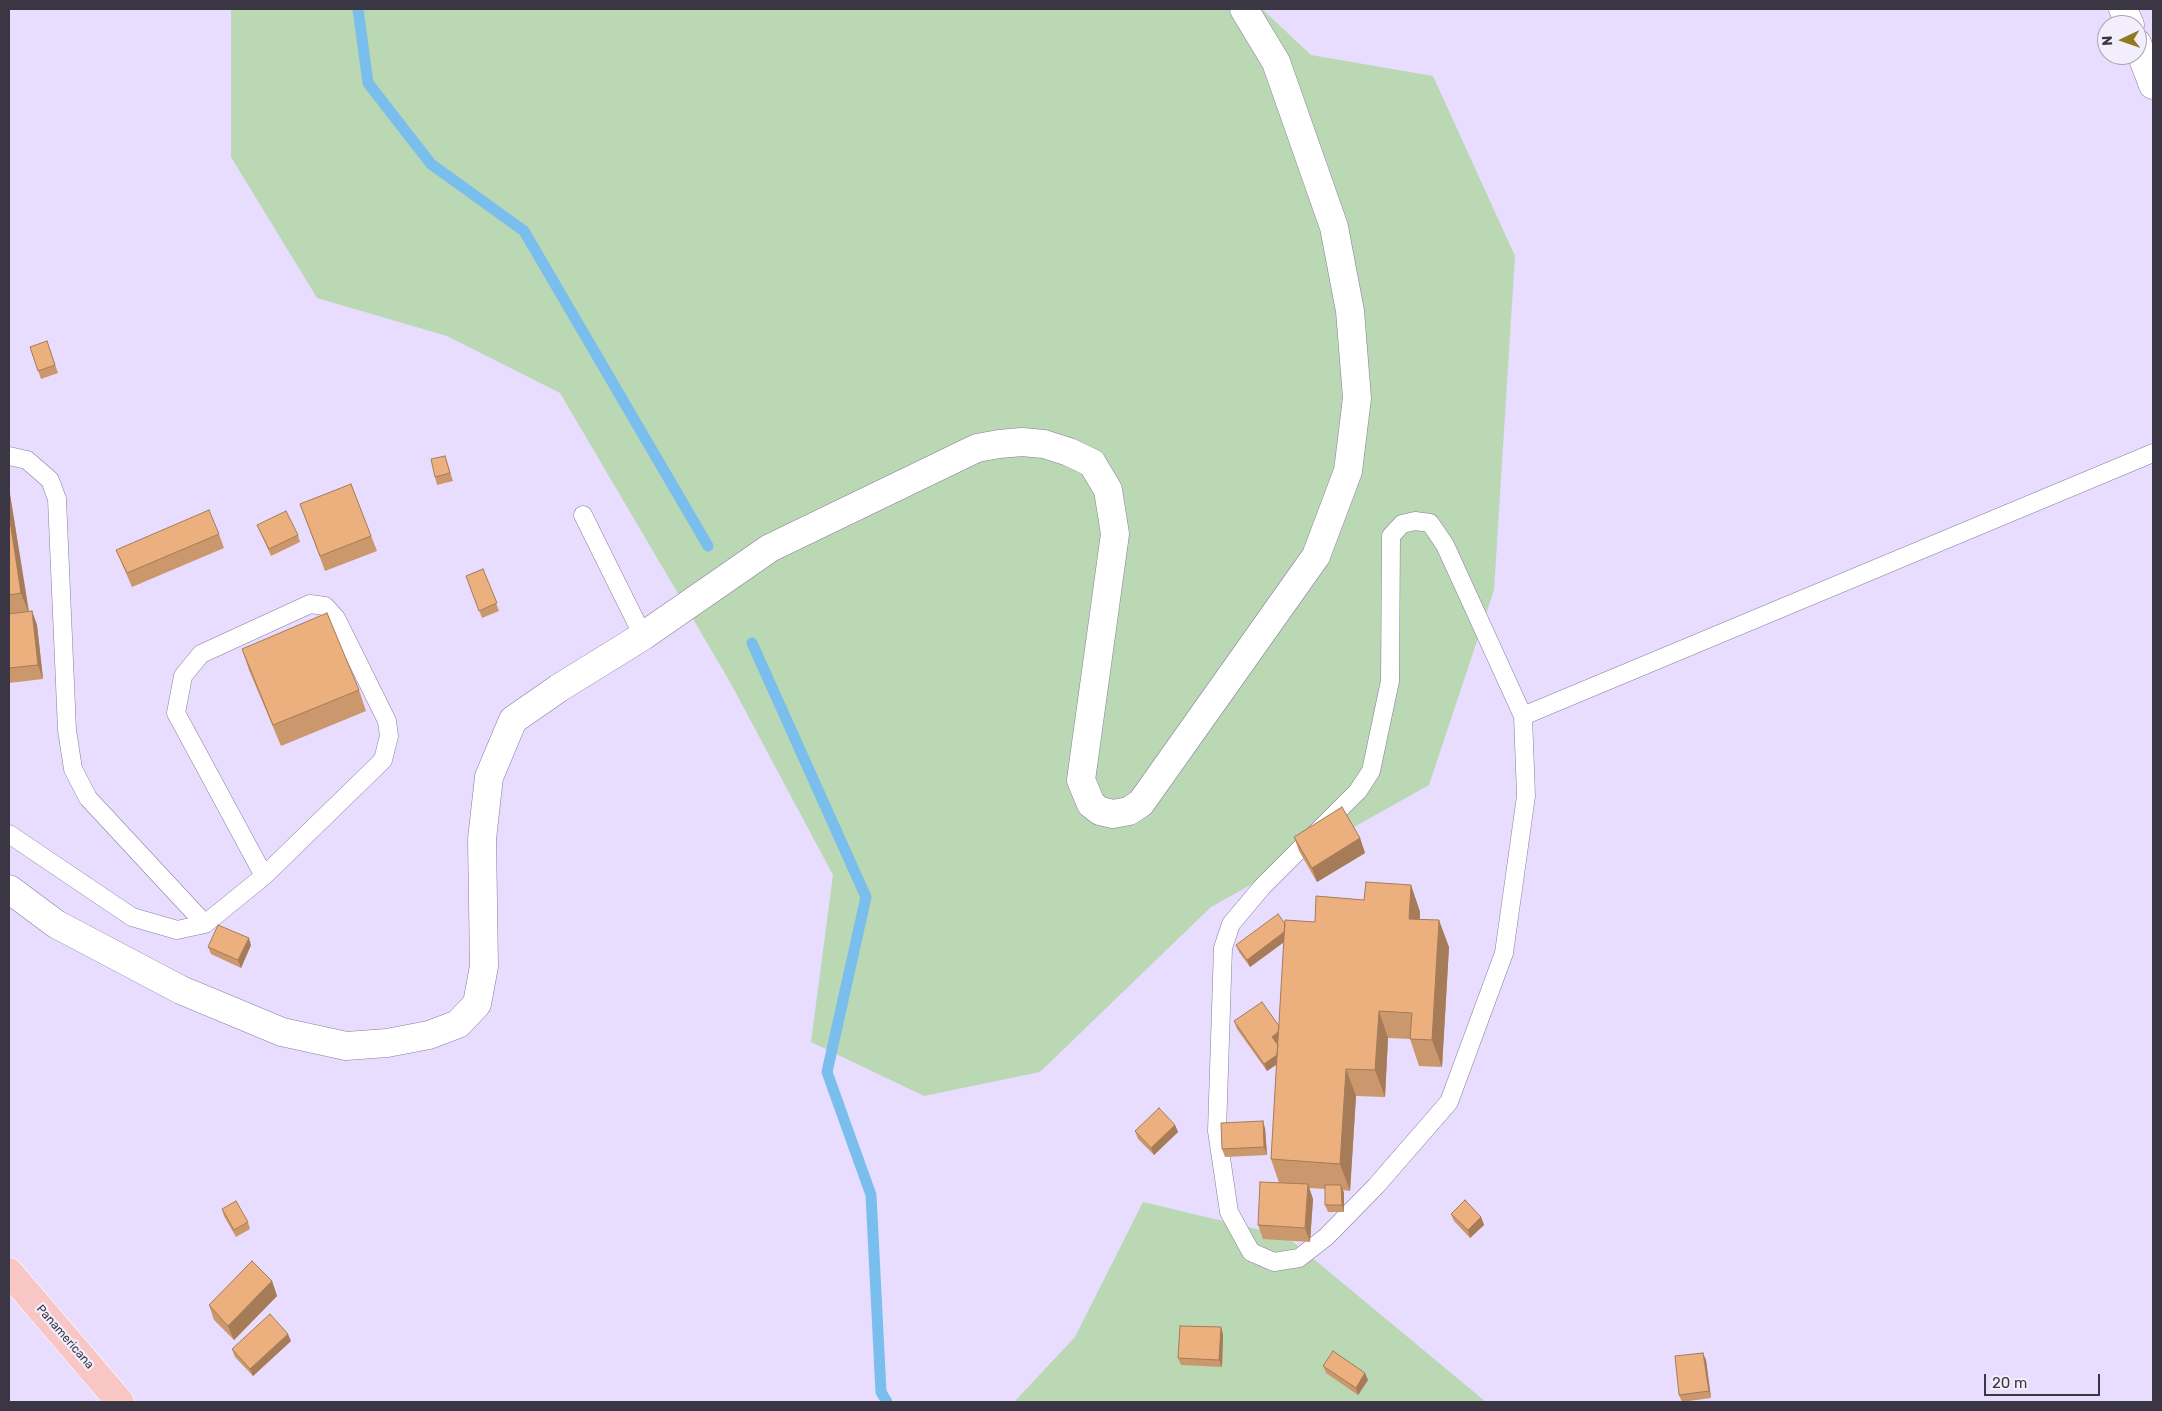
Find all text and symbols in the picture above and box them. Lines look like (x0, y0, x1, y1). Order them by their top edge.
north arrow (2097, 15, 2147, 65)
text: N (2099, 35, 2116, 46)
street label: Panamericana (33, 1302, 97, 1372)
scale bar (1987, 1364, 2103, 1396)
text: 20 m (1992, 1374, 2027, 1392)

